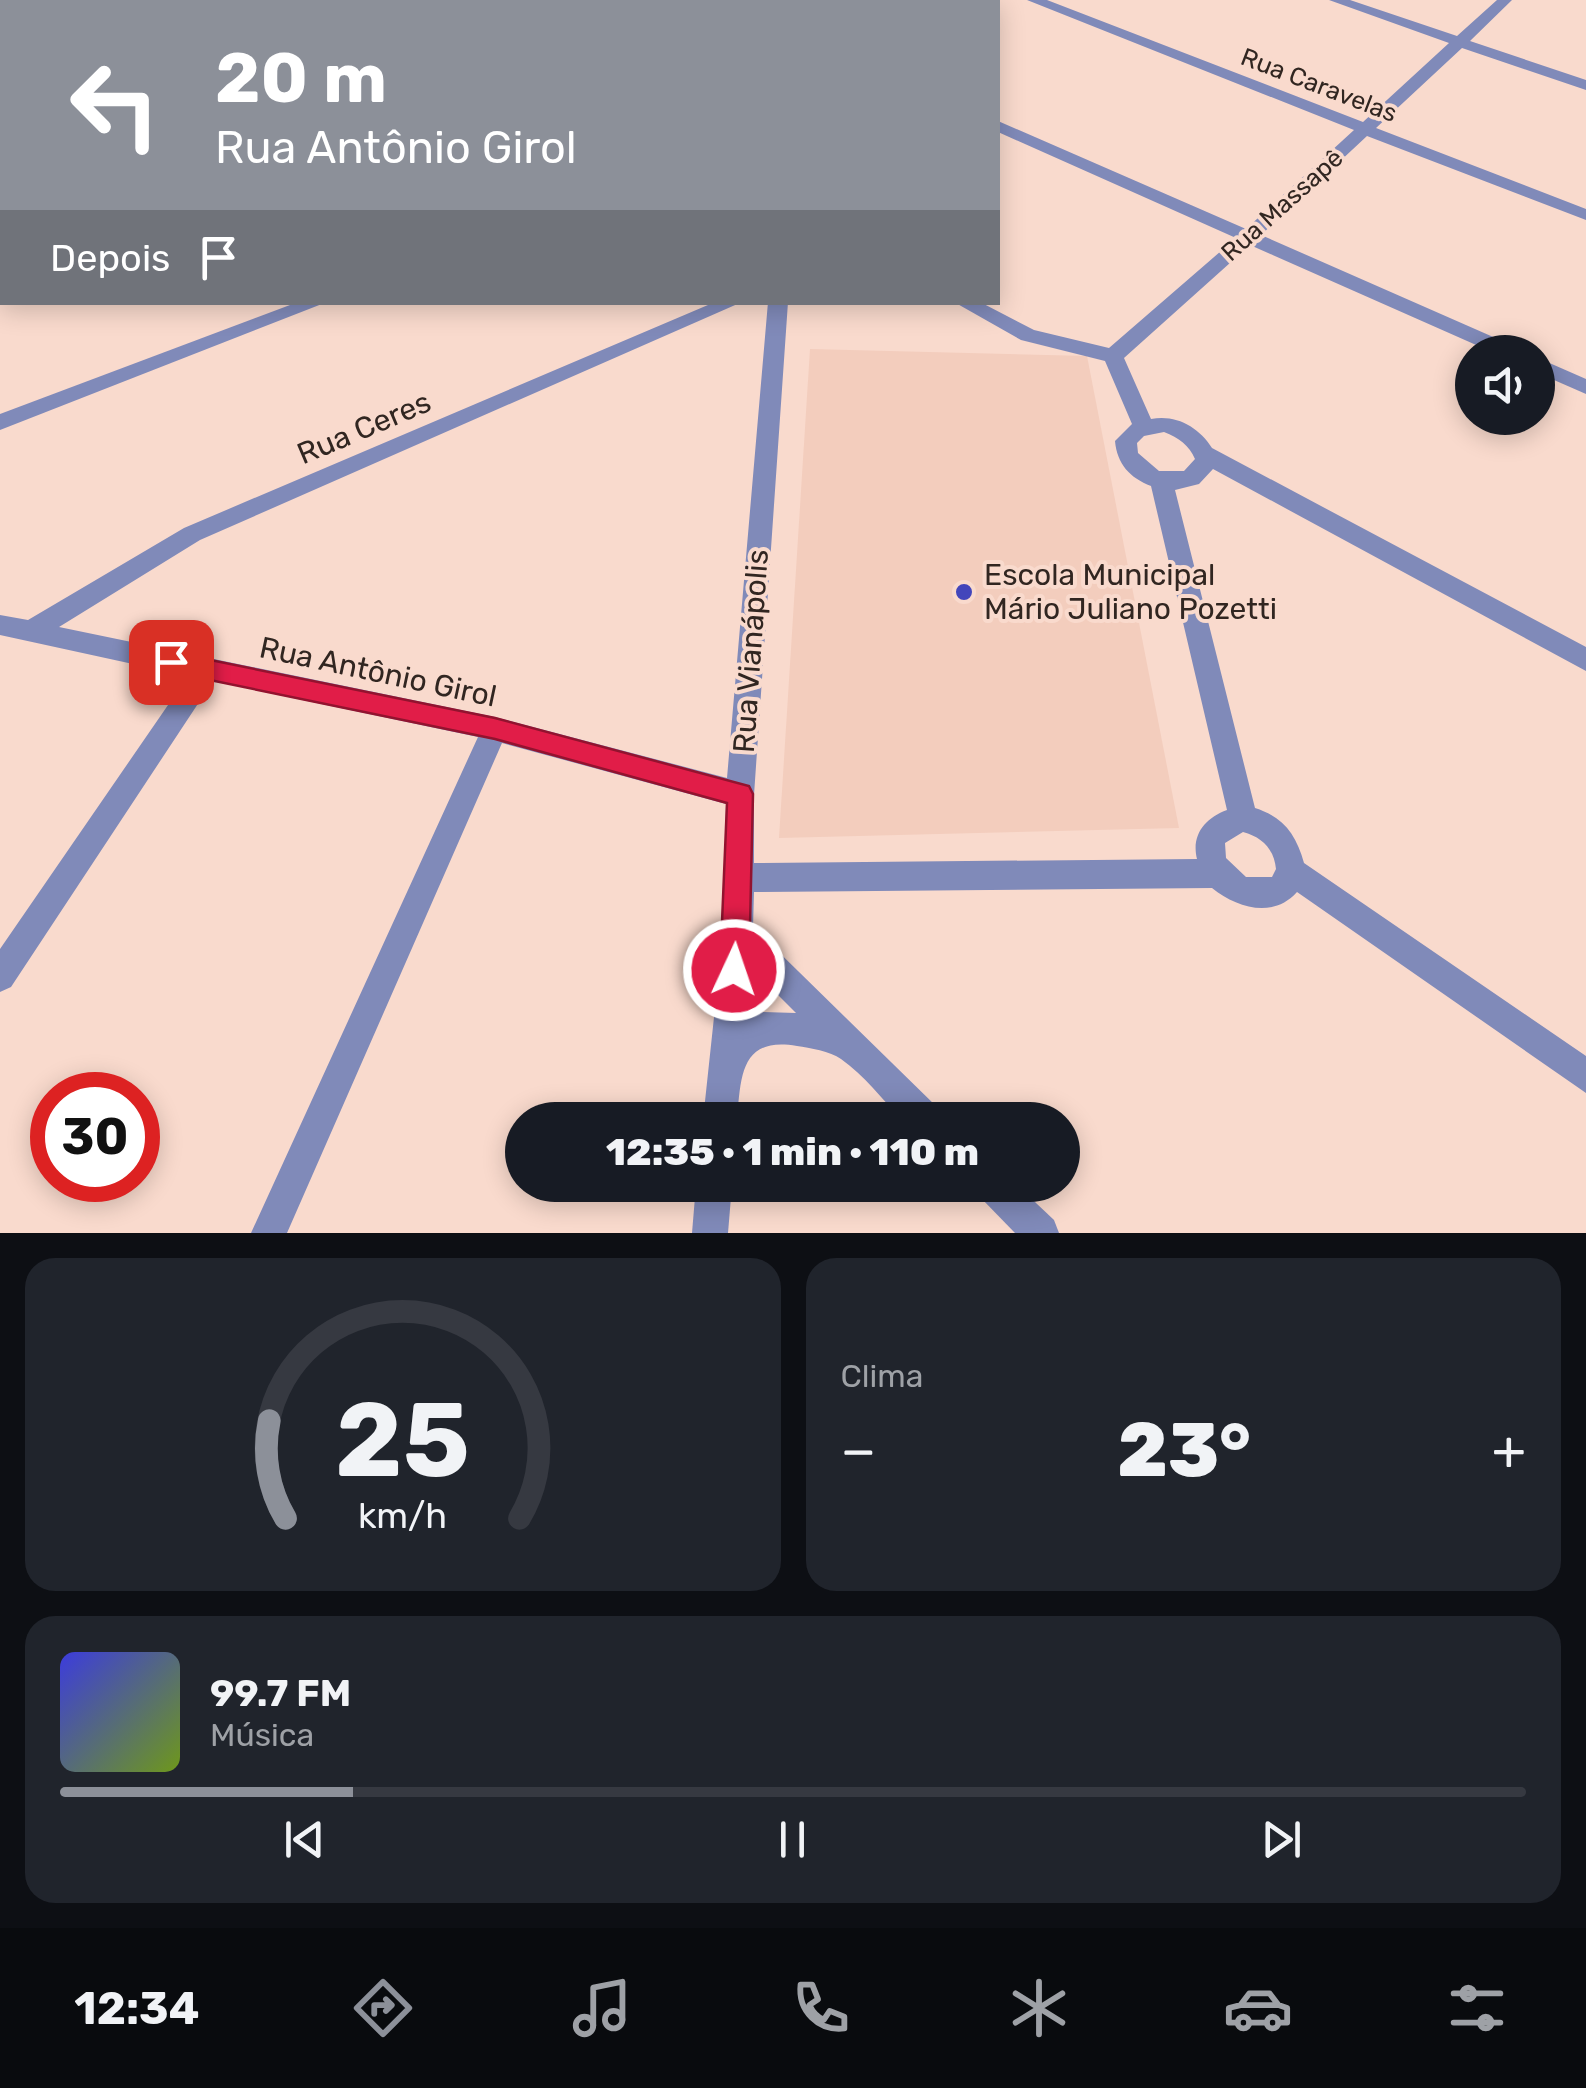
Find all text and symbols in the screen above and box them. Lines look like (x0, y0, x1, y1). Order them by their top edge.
text: 20 m (215, 37, 387, 120)
icon: left (50, 40, 180, 170)
street label: Rua Caravelas (1237, 42, 1401, 128)
text: Rua Antônio Girol (215, 121, 577, 174)
street label: Rua Massapê (1215, 143, 1349, 267)
icon: arrive (191, 230, 246, 285)
text: Depois (50, 235, 171, 281)
map controls (1455, 335, 1555, 435)
button: sound (1455, 335, 1555, 435)
street label: Rua Ceres (292, 384, 436, 472)
street label: Rua Vianápolis (726, 548, 776, 754)
place label: Escola Municipal Mário Juliano Pozetti (984, 557, 1277, 627)
marker: Escola Municipal Mário Juliano Pozetti (953, 581, 975, 603)
pin (129, 620, 214, 705)
street label: Rua Antônio Girol (256, 629, 500, 715)
icon: arrive (144, 635, 199, 690)
position arrow (682, 918, 786, 1022)
speed limit sign: 30 (30, 1072, 160, 1202)
text: 12:35 · 1 min · 110 m (606, 1129, 979, 1175)
text: Clima (841, 1357, 923, 1395)
text: 25 (335, 1379, 470, 1502)
text: 23° (1117, 1406, 1251, 1495)
text: − (841, 1418, 876, 1483)
text: + (1492, 1418, 1526, 1483)
text: km/h (358, 1495, 447, 1537)
text: 99.7 FM (210, 1670, 351, 1716)
text: Música (210, 1716, 314, 1754)
icon: previous (277, 1812, 332, 1867)
icon: pause (765, 1812, 820, 1867)
icon: next (1254, 1812, 1309, 1867)
icon: directions (348, 1973, 418, 2043)
icon: music (567, 1973, 637, 2043)
icon: phone (786, 1973, 856, 2043)
icon: climate (1004, 1973, 1074, 2043)
icon: car (1223, 1973, 1293, 2043)
icon: filters (1442, 1973, 1512, 2043)
text: 12:34 (74, 1982, 200, 2035)

